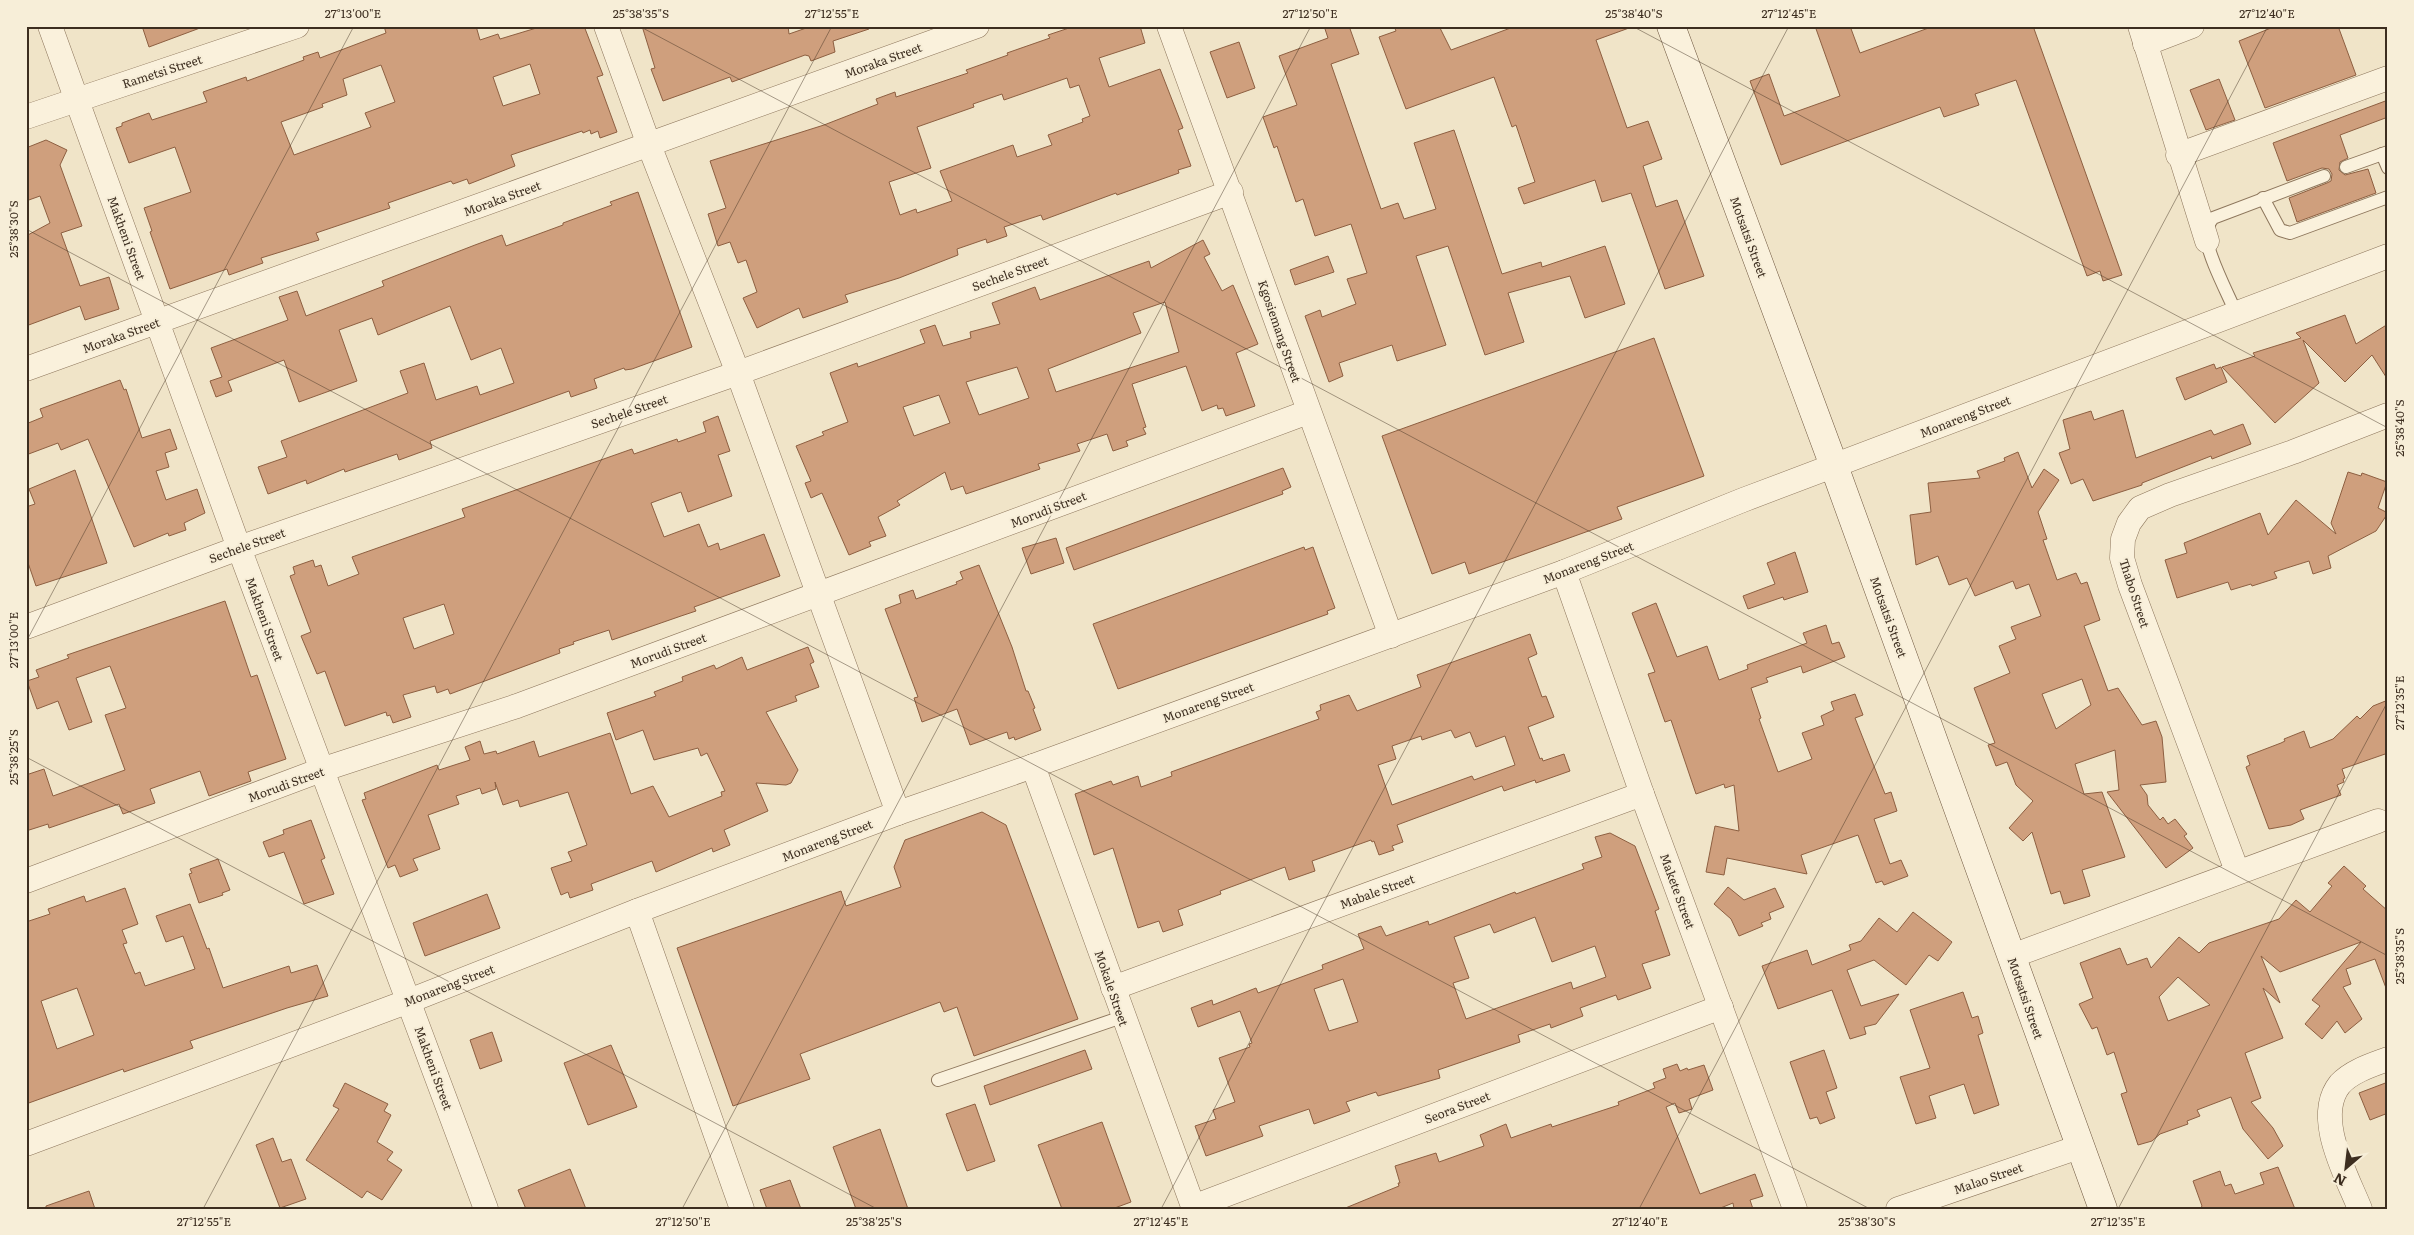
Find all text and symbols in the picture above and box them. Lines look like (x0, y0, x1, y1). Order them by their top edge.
text: 27°13'00"E (325, 4, 382, 22)
text: 25°38'35"S (613, 4, 669, 22)
text: 27°12'55"E (805, 4, 859, 22)
text: 27°12'50"E (1282, 4, 1338, 22)
text: 25°38'40"S (1605, 4, 1663, 22)
text: 27°12'45"E (1762, 4, 1817, 22)
text: 27°12'40"E (2239, 4, 2295, 22)
street label: Moraka Street (842, 38, 924, 82)
street label: Rametsi Street (120, 50, 205, 92)
street label: Moraka Street (461, 176, 543, 220)
street label: Makheni Street (103, 193, 151, 283)
street label: Motsatsi Street (1726, 194, 1772, 280)
text: 25°38'30"S (4, 200, 22, 258)
street label: Sechele Street (969, 251, 1051, 295)
street label: Kgosiemang Street (1254, 277, 1306, 385)
street label: Moraka Street (80, 313, 162, 357)
street label: Sechele Street (588, 389, 670, 433)
street label: Monareng Street (1917, 390, 2013, 442)
text: 25°38'40"S (2390, 399, 2408, 457)
street label: Morudi Street (1007, 486, 1089, 532)
street label: Sechele Street (206, 523, 288, 567)
street label: Monareng Street (1540, 536, 1636, 588)
street label: Thabo Street (2115, 556, 2155, 630)
street label: Makheni Street (241, 574, 289, 664)
street label: Motsatsi Street (1866, 574, 1912, 660)
text: 27°13'00"E (4, 611, 22, 668)
street label: Morudi Street (627, 628, 709, 672)
text: 27°12'35"E (2390, 675, 2408, 730)
street label: Monareng Street (1160, 677, 1256, 727)
text: 25°38'25"S (4, 729, 22, 785)
street label: Morudi Street (245, 762, 327, 806)
street label: Monareng Street (779, 814, 875, 866)
street label: Makete Street (1656, 851, 1700, 931)
street label: Mabale Street (1337, 869, 1417, 913)
text: 25°38'35"S (2390, 928, 2408, 984)
street label: Mokale Street (1091, 948, 1133, 1029)
street label: Motsatsi Street (2004, 955, 2048, 1042)
street label: Monareng Street (401, 959, 497, 1011)
street label: Makheni Street (410, 1023, 458, 1113)
street label: Seora Street (1421, 1086, 1493, 1128)
north arrow (2322, 1142, 2372, 1192)
street label: Malao Street (1951, 1158, 2025, 1198)
text: N (2329, 1169, 2349, 1192)
text: 27°12'55"E (177, 1212, 231, 1230)
text: 27°12'50"E (655, 1212, 711, 1230)
text: 25°38'25"S (846, 1212, 902, 1230)
text: 27°12'45"E (1134, 1212, 1189, 1230)
text: 27°12'40"E (1612, 1212, 1668, 1230)
text: 25°38'30"S (1838, 1212, 1896, 1230)
text: 27°12'35"E (2091, 1212, 2146, 1230)

